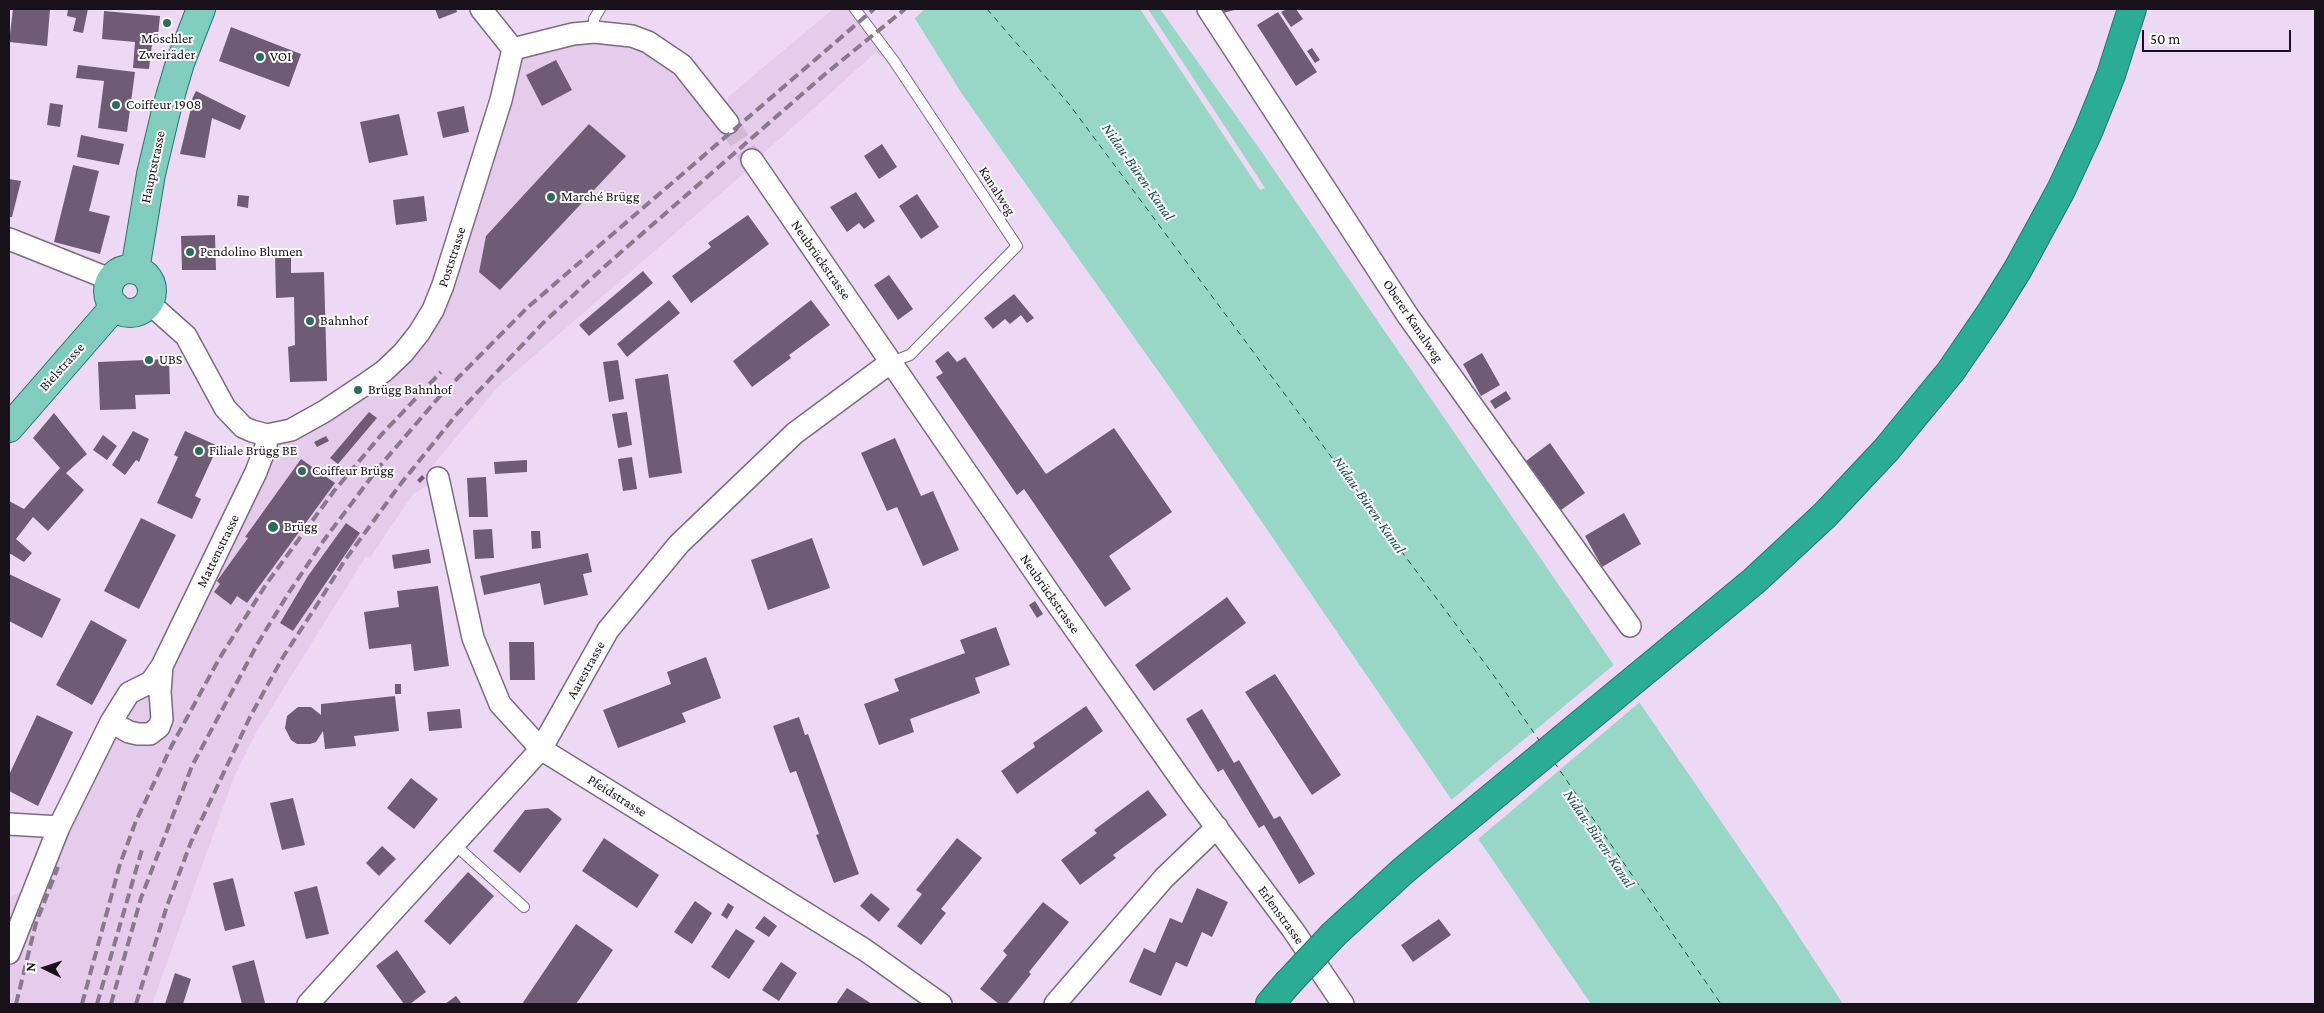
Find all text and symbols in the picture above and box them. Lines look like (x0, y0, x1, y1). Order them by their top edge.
marker: Möschler Zweiräder (161, 17, 173, 29)
scale bar (2144, 20, 2293, 52)
place label: Möschler Zweiräder (139, 31, 195, 64)
text: 50 m (2150, 31, 2180, 47)
place label: VOI (270, 49, 291, 65)
marker: VOI (254, 51, 266, 63)
place label: Coiffeur 1908 (126, 97, 201, 113)
marker: Coiffeur 1908 (110, 99, 122, 111)
water label: Nidau-Büren-Kanal (1098, 120, 1178, 224)
street label: Hauptstrasse (137, 129, 169, 205)
street label: Kanalweg (975, 163, 1019, 219)
place label: Marché Brügg (561, 189, 639, 205)
marker: Marché Brügg (545, 191, 557, 203)
street label: Neubrückstrasse (787, 217, 855, 303)
street label: Poststrasse (434, 225, 470, 289)
place label: Pendolino Blumen (200, 244, 303, 260)
marker: Pendolino Blumen (184, 246, 196, 258)
street label: Oberer Kanalweg (1379, 276, 1447, 366)
place label: Bahnhof (320, 313, 368, 329)
marker: Bahnhof (304, 315, 316, 327)
street label: Bielstrasse (36, 339, 88, 395)
place label: UBS (159, 352, 182, 368)
marker: UBS (143, 354, 155, 366)
place label: Brügg Bahnhof (368, 382, 452, 398)
marker: Brügg Bahnhof (352, 384, 364, 396)
place label: Filiale Brügg BE (209, 443, 297, 459)
marker: Filiale Brügg BE (193, 445, 205, 457)
water label: Nidau-Büren-Kanal (1329, 453, 1409, 557)
place label: Coiffeur Brügg (312, 463, 394, 479)
marker: Coiffeur Brügg (296, 465, 308, 477)
street label: Mattenstrasse (193, 512, 243, 590)
place label: Brügg (284, 519, 318, 535)
marker: Brügg (266, 520, 280, 534)
street label: Neubrückstrasse (1016, 551, 1084, 637)
street label: Aarestrasse (563, 638, 609, 702)
street label: Pfeidstrasse (584, 771, 650, 821)
water label: Nidau-Büren-Kanal (1560, 787, 1638, 891)
street label: Erlenstrasse (1254, 882, 1308, 948)
north arrow (20, 943, 70, 993)
text: N (22, 962, 38, 972)

